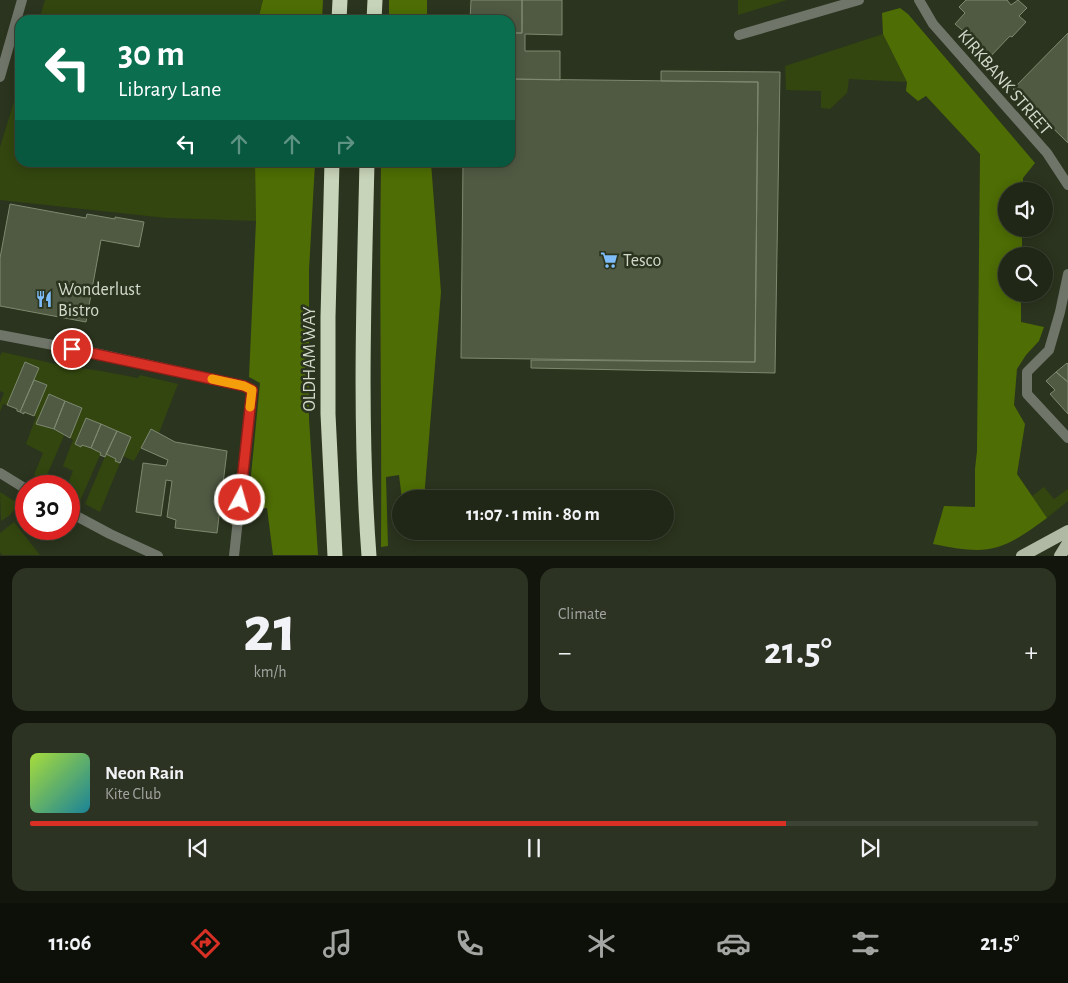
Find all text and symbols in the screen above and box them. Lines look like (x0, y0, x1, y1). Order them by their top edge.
street label: KIRKBANK STREET (954, 27, 1055, 139)
icon: left (35, 35, 100, 100)
text: 30 m (118, 37, 185, 72)
text: Library Lane (118, 78, 221, 100)
icon: left (172, 130, 200, 158)
icon: ahead (225, 130, 253, 158)
icon: ahead (278, 130, 306, 158)
icon: right (331, 130, 359, 158)
map controls (998, 182, 1053, 302)
button: sound (998, 182, 1053, 237)
button: search (998, 247, 1053, 302)
supermarket icon: Tesco (599, 250, 619, 270)
place label: Tesco (623, 252, 662, 270)
place label: Wonderlust Bistro (58, 281, 141, 320)
restaurant icon: Wonderlust Bistro (34, 289, 54, 309)
street label: OLDHAM WAY (301, 306, 319, 412)
pin (51, 328, 93, 370)
icon: arrive (58, 335, 86, 363)
position arrow (213, 473, 265, 525)
speed limit sign: 30 (15, 475, 80, 540)
text: 11:07 · 1 min · 80 m (466, 505, 600, 524)
text: 21 (243, 598, 297, 663)
text: Climate (558, 606, 607, 622)
text: 21.5° (764, 633, 832, 671)
text: − (558, 639, 571, 667)
text: + (1025, 639, 1038, 667)
text: km/h (253, 664, 287, 680)
text: Neon Rain (105, 764, 184, 783)
text: Kite Club (105, 786, 161, 802)
icon: previous (184, 834, 212, 862)
icon: pause (520, 834, 548, 862)
icon: next (856, 834, 884, 862)
icon: directions (188, 926, 223, 961)
icon: music (320, 926, 355, 961)
icon: phone (452, 926, 487, 961)
icon: climate (584, 926, 619, 961)
icon: car (716, 926, 751, 961)
icon: filters (848, 926, 883, 961)
text: 11:06 (48, 932, 91, 954)
text: 21.5° (980, 932, 1020, 954)

